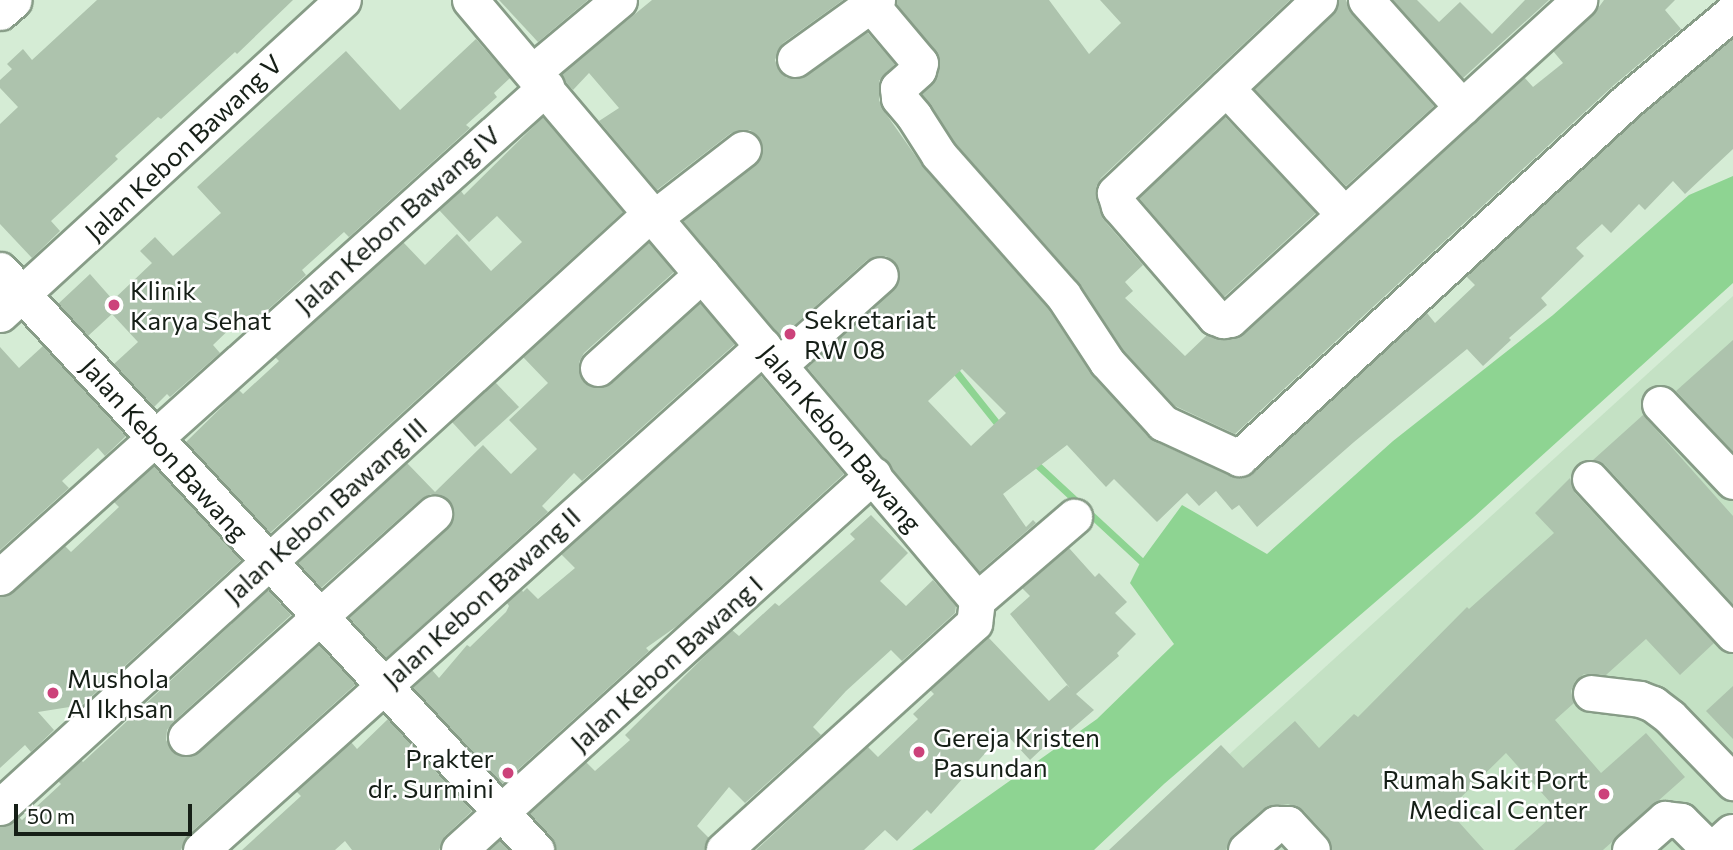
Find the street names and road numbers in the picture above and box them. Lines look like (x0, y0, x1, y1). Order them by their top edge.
street label: Jalan Kebon Bawang V (78, 48, 288, 246)
street label: Jalan Kebon Bawang IV (288, 119, 506, 319)
street label: Jalan Kebon Bawang (753, 338, 929, 538)
street label: Jalan Kebon Bawang (75, 351, 255, 547)
street label: Jalan Kebon Bawang III (217, 411, 433, 609)
street label: Jalan Kebon Bawang II (376, 500, 586, 694)
street label: Jalan Kebon Bawang I (564, 569, 768, 757)

